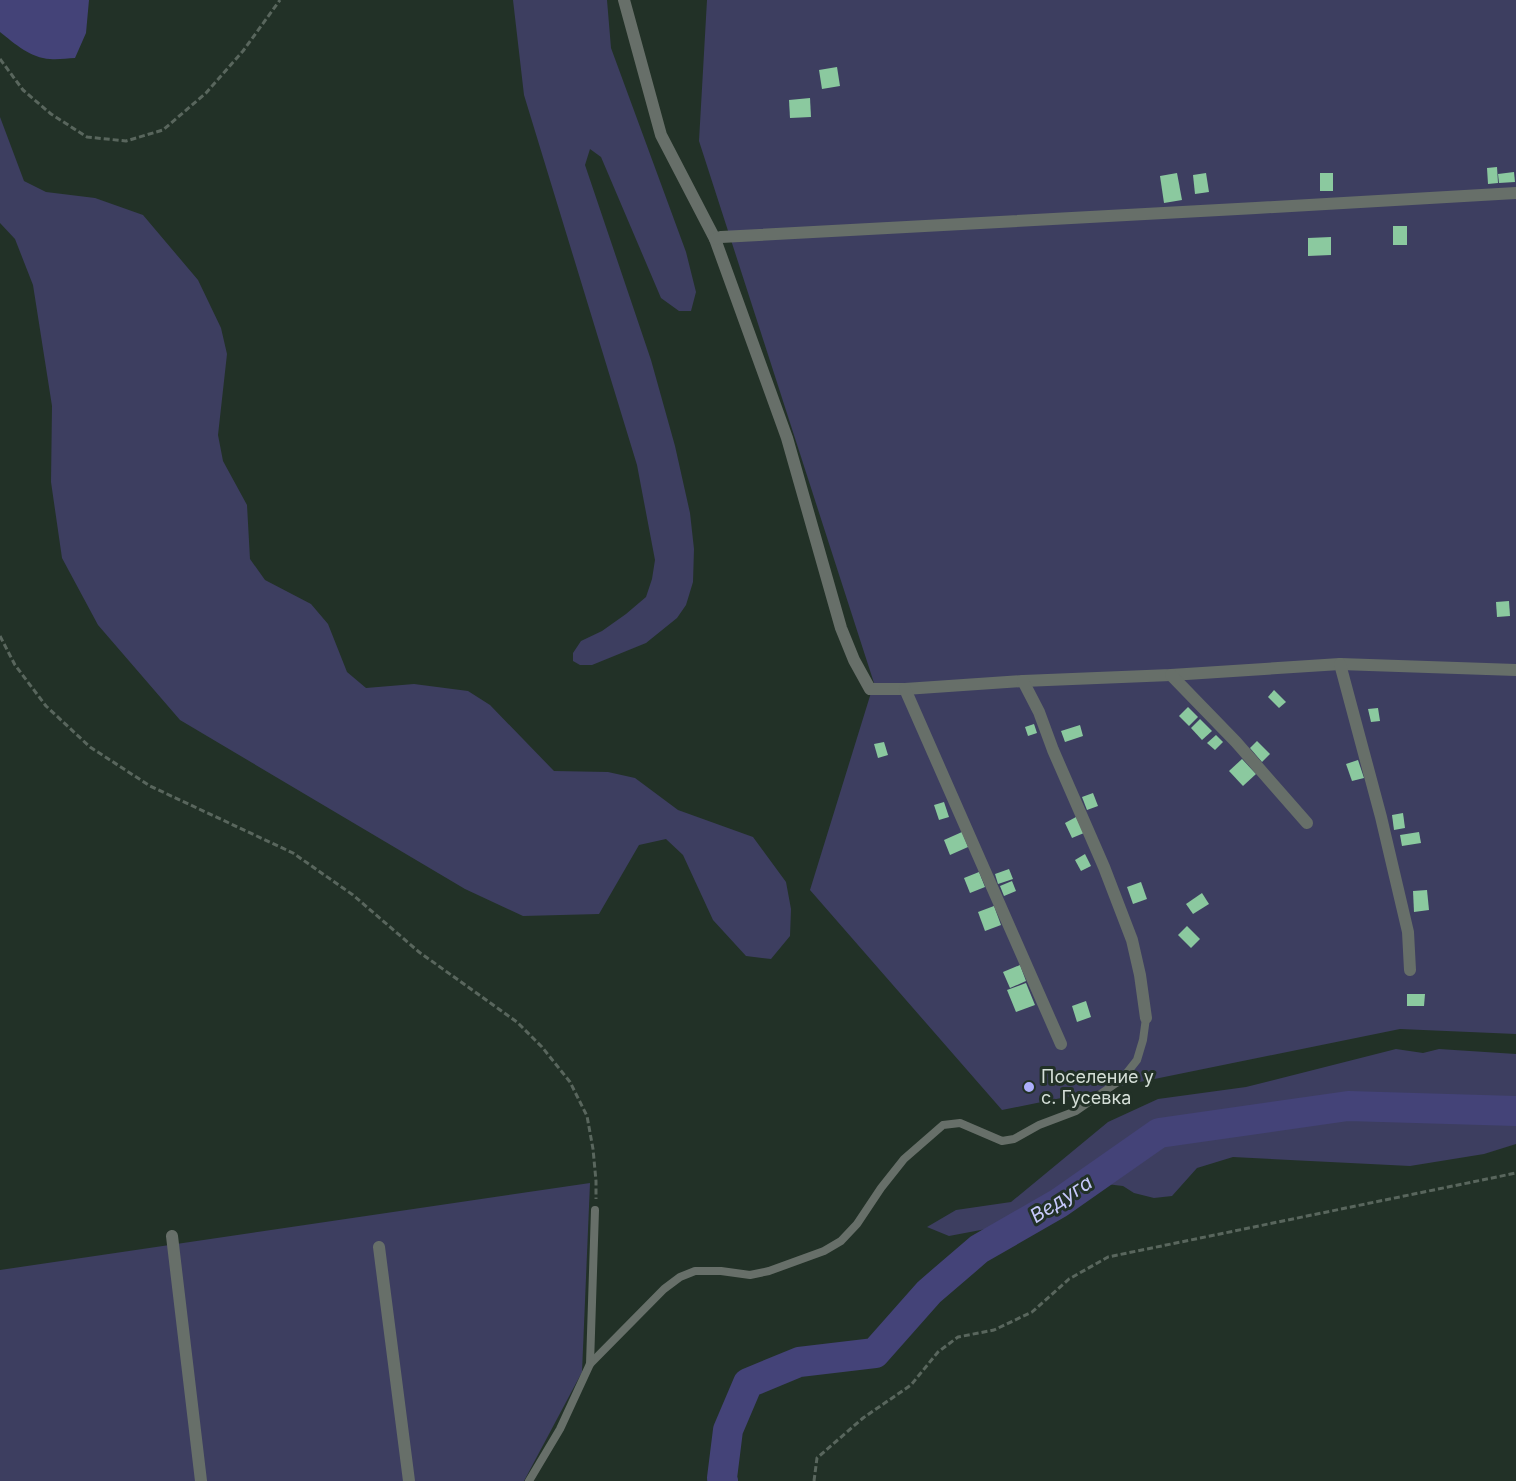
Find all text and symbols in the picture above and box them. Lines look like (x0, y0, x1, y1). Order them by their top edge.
place label: Поселение у с. Гусевка (1041, 1066, 1154, 1108)
marker: Поселение у с. Гусевка (1022, 1080, 1036, 1094)
water label: Ведуга (1025, 1170, 1097, 1228)

